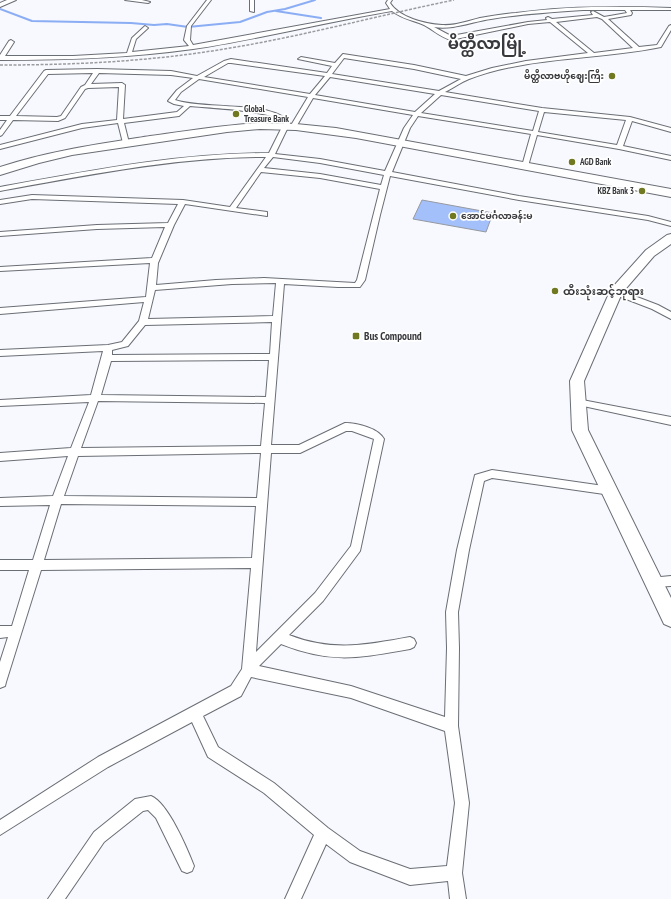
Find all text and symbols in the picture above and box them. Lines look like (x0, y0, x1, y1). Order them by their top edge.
district label: မိတ္ထီလာမြို့ (448, 32, 526, 57)
place label: မိတ္ထီလာဗဟိုဈေးကြီး (524, 69, 604, 83)
marker: မိတ္ထီလာဗဟိုဈေးကြီး (607, 71, 617, 81)
place label: Global Treasure Bank (244, 103, 289, 124)
marker: Global Treasure Bank (231, 109, 241, 119)
place label: AGD Bank (579, 156, 612, 167)
marker: AGD Bank (567, 157, 577, 167)
place label: KBZ Bank 3 (597, 185, 634, 196)
marker: KBZ Bank 3 (637, 186, 647, 196)
place label: အောင်မင်္ဂလာခန်းမ (461, 210, 533, 223)
marker: အောင်မင်္ဂလာခန်းမ (448, 211, 458, 221)
place label: ထီးသုံးဆင့်ဘုရား (563, 284, 644, 301)
marker: ထီးသုံးဆင့်ဘုရား (550, 286, 560, 296)
place label: Bus Compound (364, 329, 422, 343)
marker: Bus Compound (351, 331, 361, 341)

